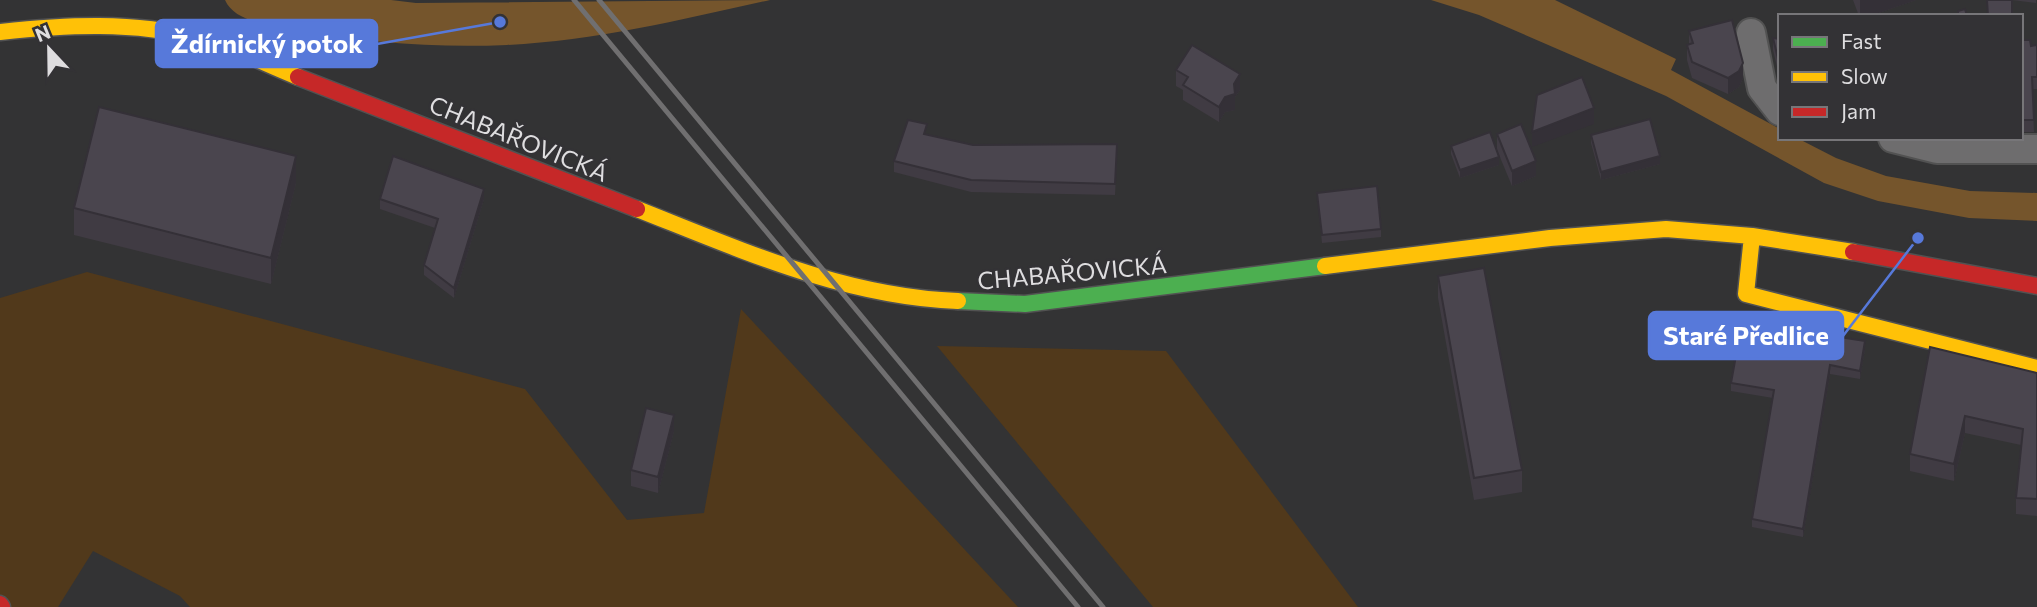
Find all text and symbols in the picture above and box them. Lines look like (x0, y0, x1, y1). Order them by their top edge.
north arrow (14, 14, 84, 84)
legend (1778, 14, 2023, 140)
text: N (32, 19, 53, 46)
callout: Ždírnický potok (156, 20, 377, 67)
text: Ždírnický potok (171, 27, 363, 58)
text: Fast (1841, 28, 1882, 53)
text: Slow (1841, 63, 1888, 88)
street label: CHABAŘOVICKÁ (425, 89, 613, 187)
text: Jam (1841, 98, 1876, 123)
street label: CHABAŘOVICKÁ (976, 249, 1168, 295)
callout: Staré Předlice (1649, 312, 1843, 359)
text: Staré Předlice (1663, 319, 1829, 350)

